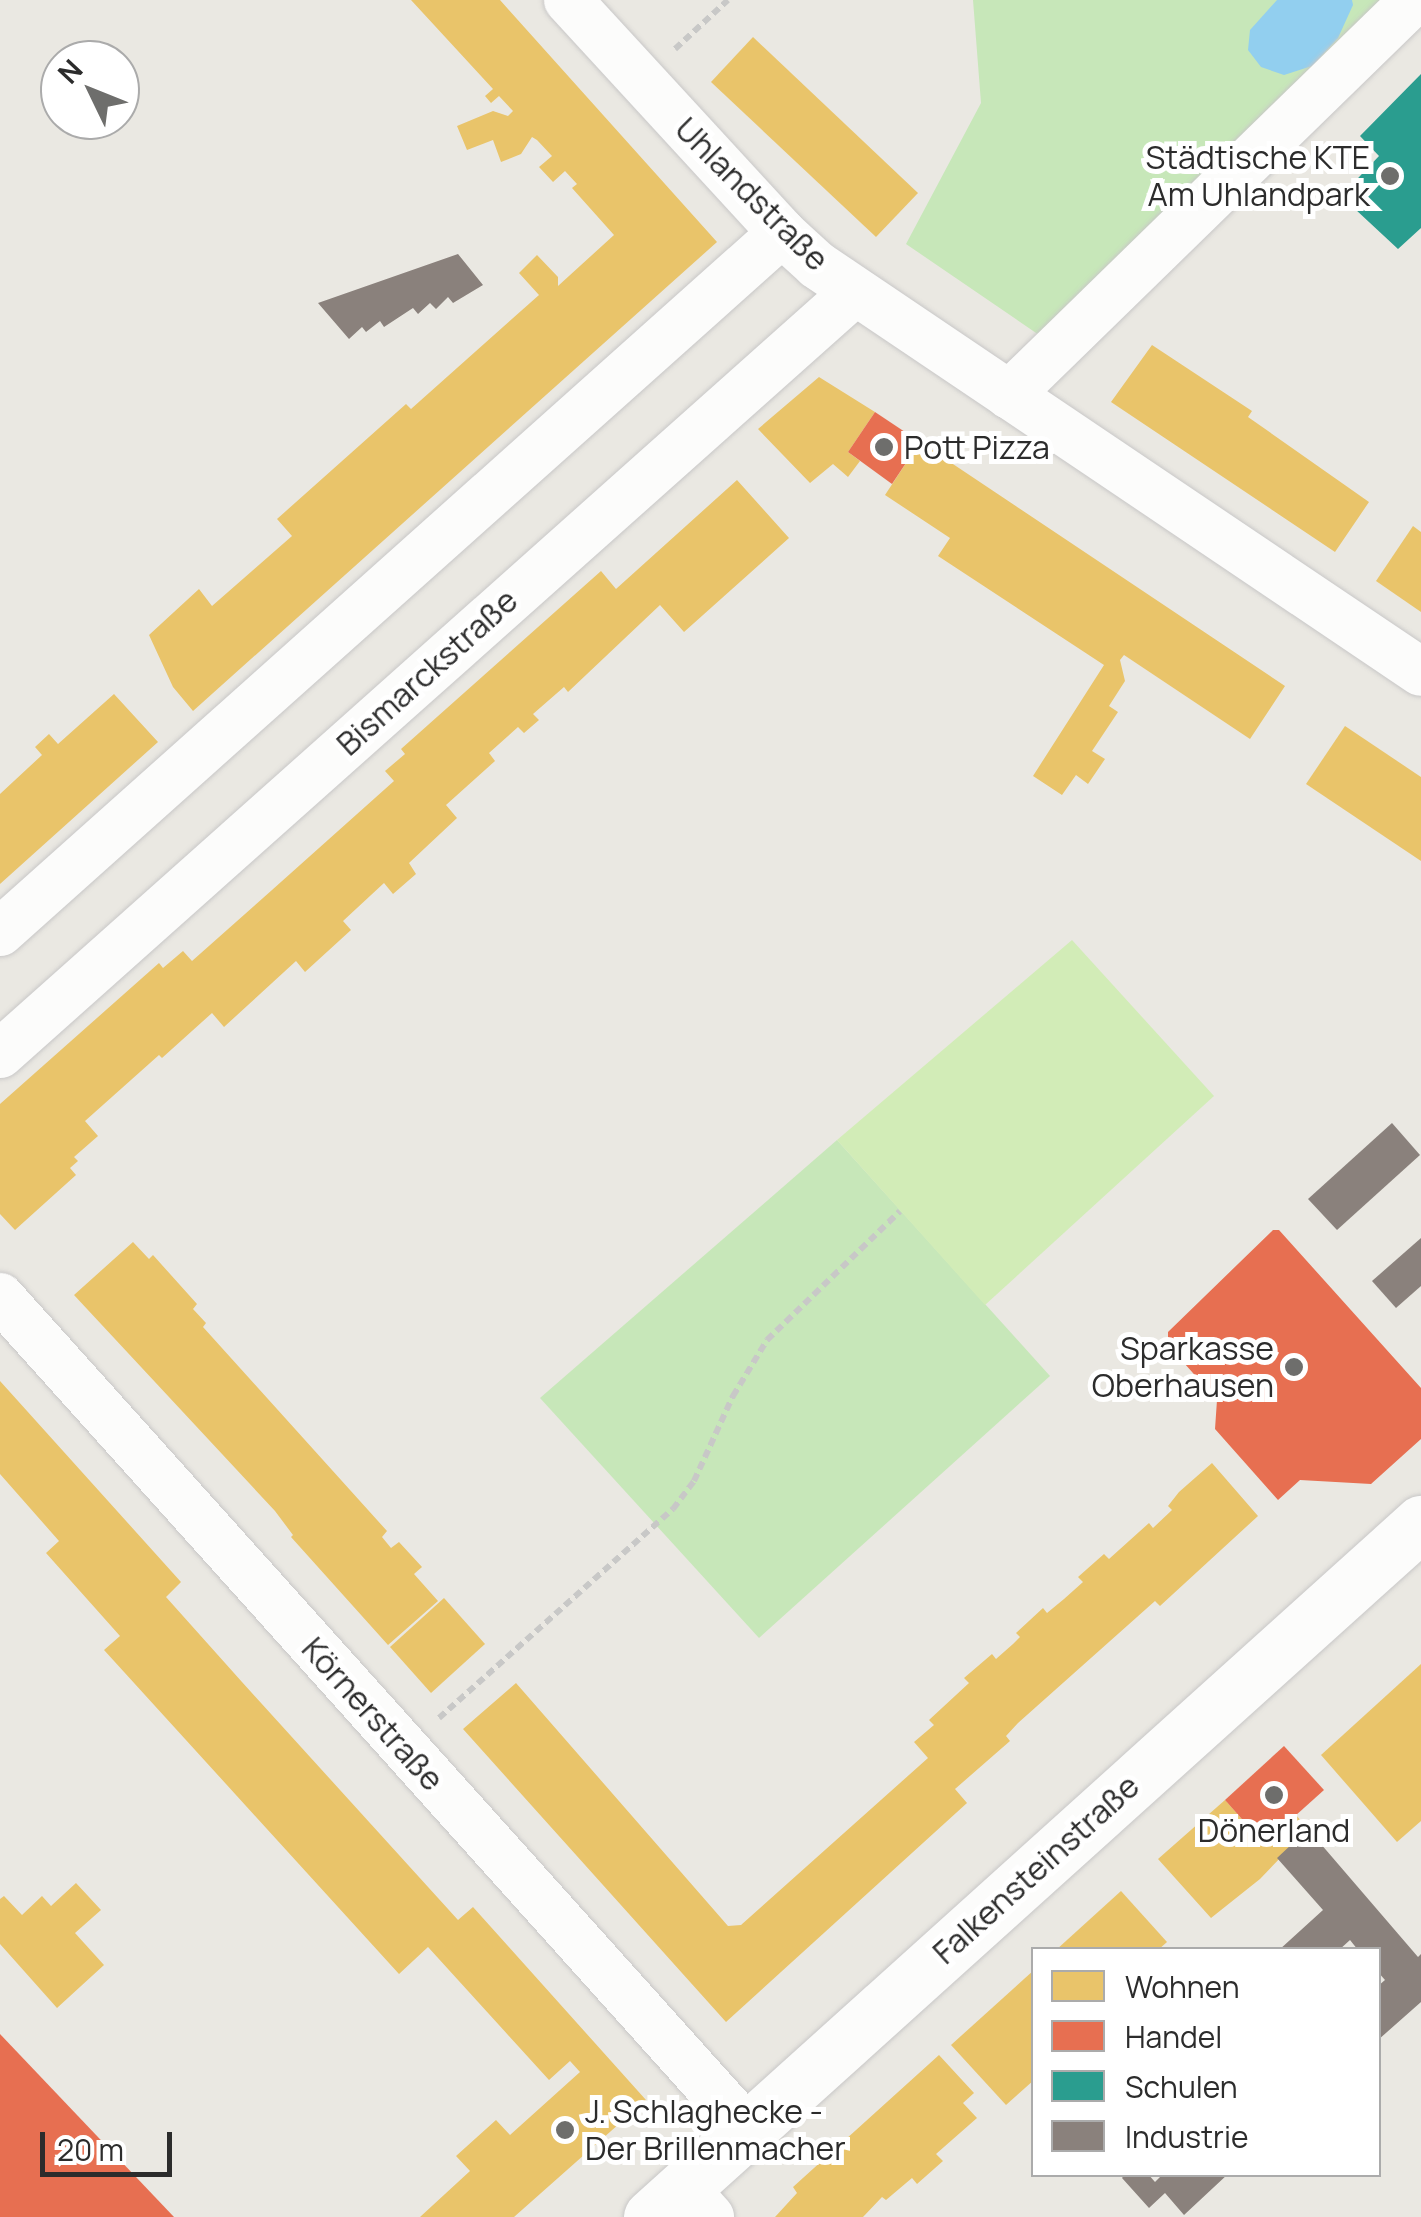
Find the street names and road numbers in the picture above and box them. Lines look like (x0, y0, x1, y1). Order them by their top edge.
street label: Uhlandstraße (667, 109, 837, 279)
street label: Bismarckstraße (329, 581, 525, 763)
street label: Körnerstraße (294, 1630, 452, 1798)
street label: Falkensteinstraße (925, 1766, 1147, 1972)

